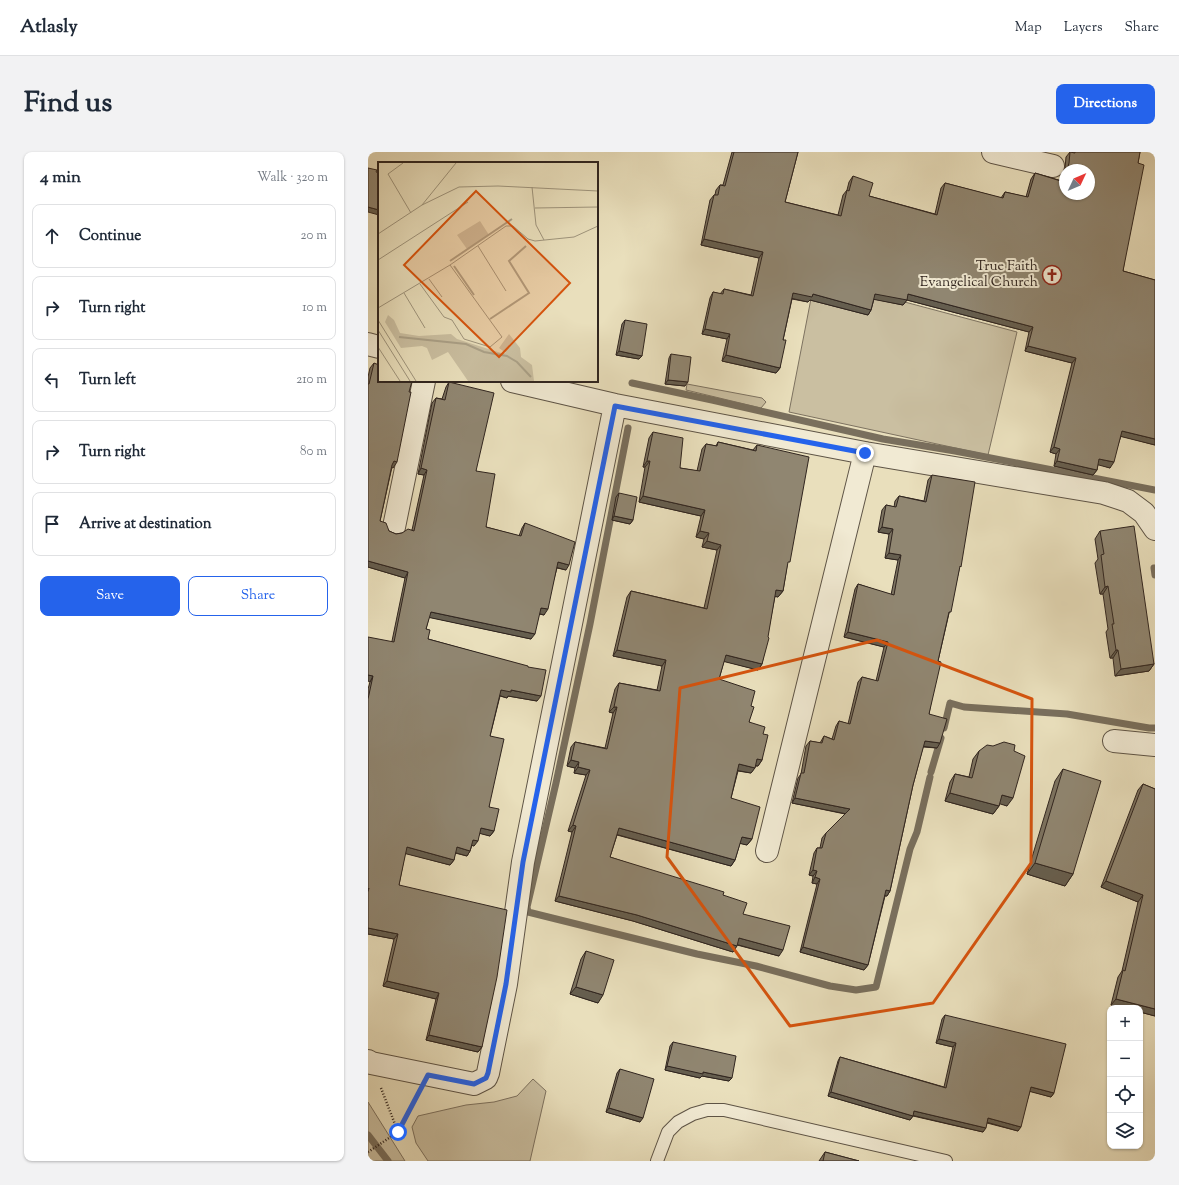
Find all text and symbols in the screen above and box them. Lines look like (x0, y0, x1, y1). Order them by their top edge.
text: Atlasly (20, 14, 78, 41)
text: Map (1015, 18, 1042, 38)
text: Layers (1064, 18, 1102, 38)
text: Share (1124, 18, 1159, 38)
text: Find us (24, 84, 112, 124)
button: Directions (1056, 84, 1155, 124)
inset map (378, 162, 598, 382)
north arrow (1059, 164, 1095, 200)
text: 4 min (40, 166, 81, 190)
text: Walk · 320 m (257, 169, 328, 187)
icon: ahead (41, 225, 63, 247)
text: Continue (79, 226, 141, 247)
text: 20 m (301, 227, 327, 245)
place label: True Faith Evangelical Church (920, 257, 1038, 293)
church icon: True Faith Evangelical Church (1041, 264, 1063, 286)
icon: right (41, 297, 63, 319)
text: Turn right (79, 298, 145, 319)
text: 10 m (302, 299, 327, 317)
icon: left (41, 369, 63, 391)
text: Turn left (79, 370, 136, 391)
text: 210 m (296, 371, 327, 389)
icon: right (41, 441, 63, 463)
text: Turn right (79, 442, 145, 463)
text: 80 m (300, 443, 327, 461)
route end (856, 444, 874, 462)
icon: arrive (41, 513, 63, 535)
text: Arrive at destination (79, 514, 212, 535)
button: Save (40, 576, 180, 616)
button: Share (188, 576, 328, 616)
map controls (1107, 1005, 1143, 1149)
button: + (1107, 1005, 1143, 1041)
button: − (1107, 1041, 1143, 1077)
button: locate (1107, 1077, 1143, 1113)
button: layers (1107, 1113, 1143, 1149)
route start (389, 1123, 407, 1141)

